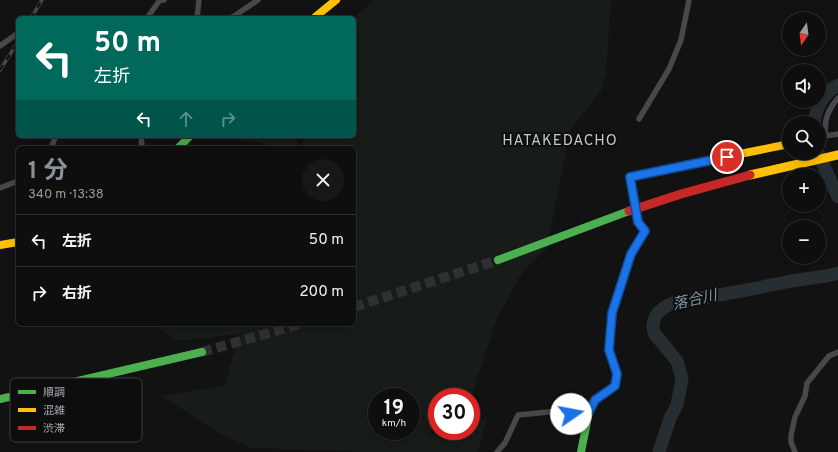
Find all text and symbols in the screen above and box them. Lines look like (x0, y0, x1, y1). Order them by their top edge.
north arrow (782, 12, 826, 56)
map controls (782, 12, 826, 264)
text: 50 m (94, 26, 161, 62)
icon: left (28, 32, 80, 84)
button: sound (782, 64, 826, 108)
text: 左折 (94, 66, 130, 89)
icon: left (133, 108, 155, 130)
icon: ahead (175, 108, 197, 130)
icon: right (217, 108, 239, 130)
button: search (782, 116, 826, 160)
district label: HATAKEDACHO (502, 132, 618, 151)
pin (710, 140, 744, 174)
icon: arrive (716, 146, 738, 168)
text: 1 分 (28, 157, 68, 187)
button: close (302, 159, 344, 201)
button: + (782, 168, 826, 212)
text: 340 m · 13:38 (28, 187, 104, 203)
button: − (782, 220, 826, 264)
icon: left (28, 230, 50, 252)
text: 50 m (309, 231, 344, 250)
text: 左折 (62, 233, 92, 252)
icon: right (28, 282, 50, 304)
text: 200 m (299, 283, 344, 302)
text: 右折 (62, 285, 92, 304)
water label: 落合川 (671, 286, 721, 315)
legend (10, 378, 142, 442)
text: 順調 (43, 386, 65, 400)
speed limit sign: 30 (428, 388, 480, 440)
position arrow (550, 393, 592, 435)
text: 19 (384, 396, 404, 422)
text: 混雑 (43, 404, 65, 418)
text: km/h (382, 417, 406, 430)
text: 渋滞 (43, 422, 65, 436)

